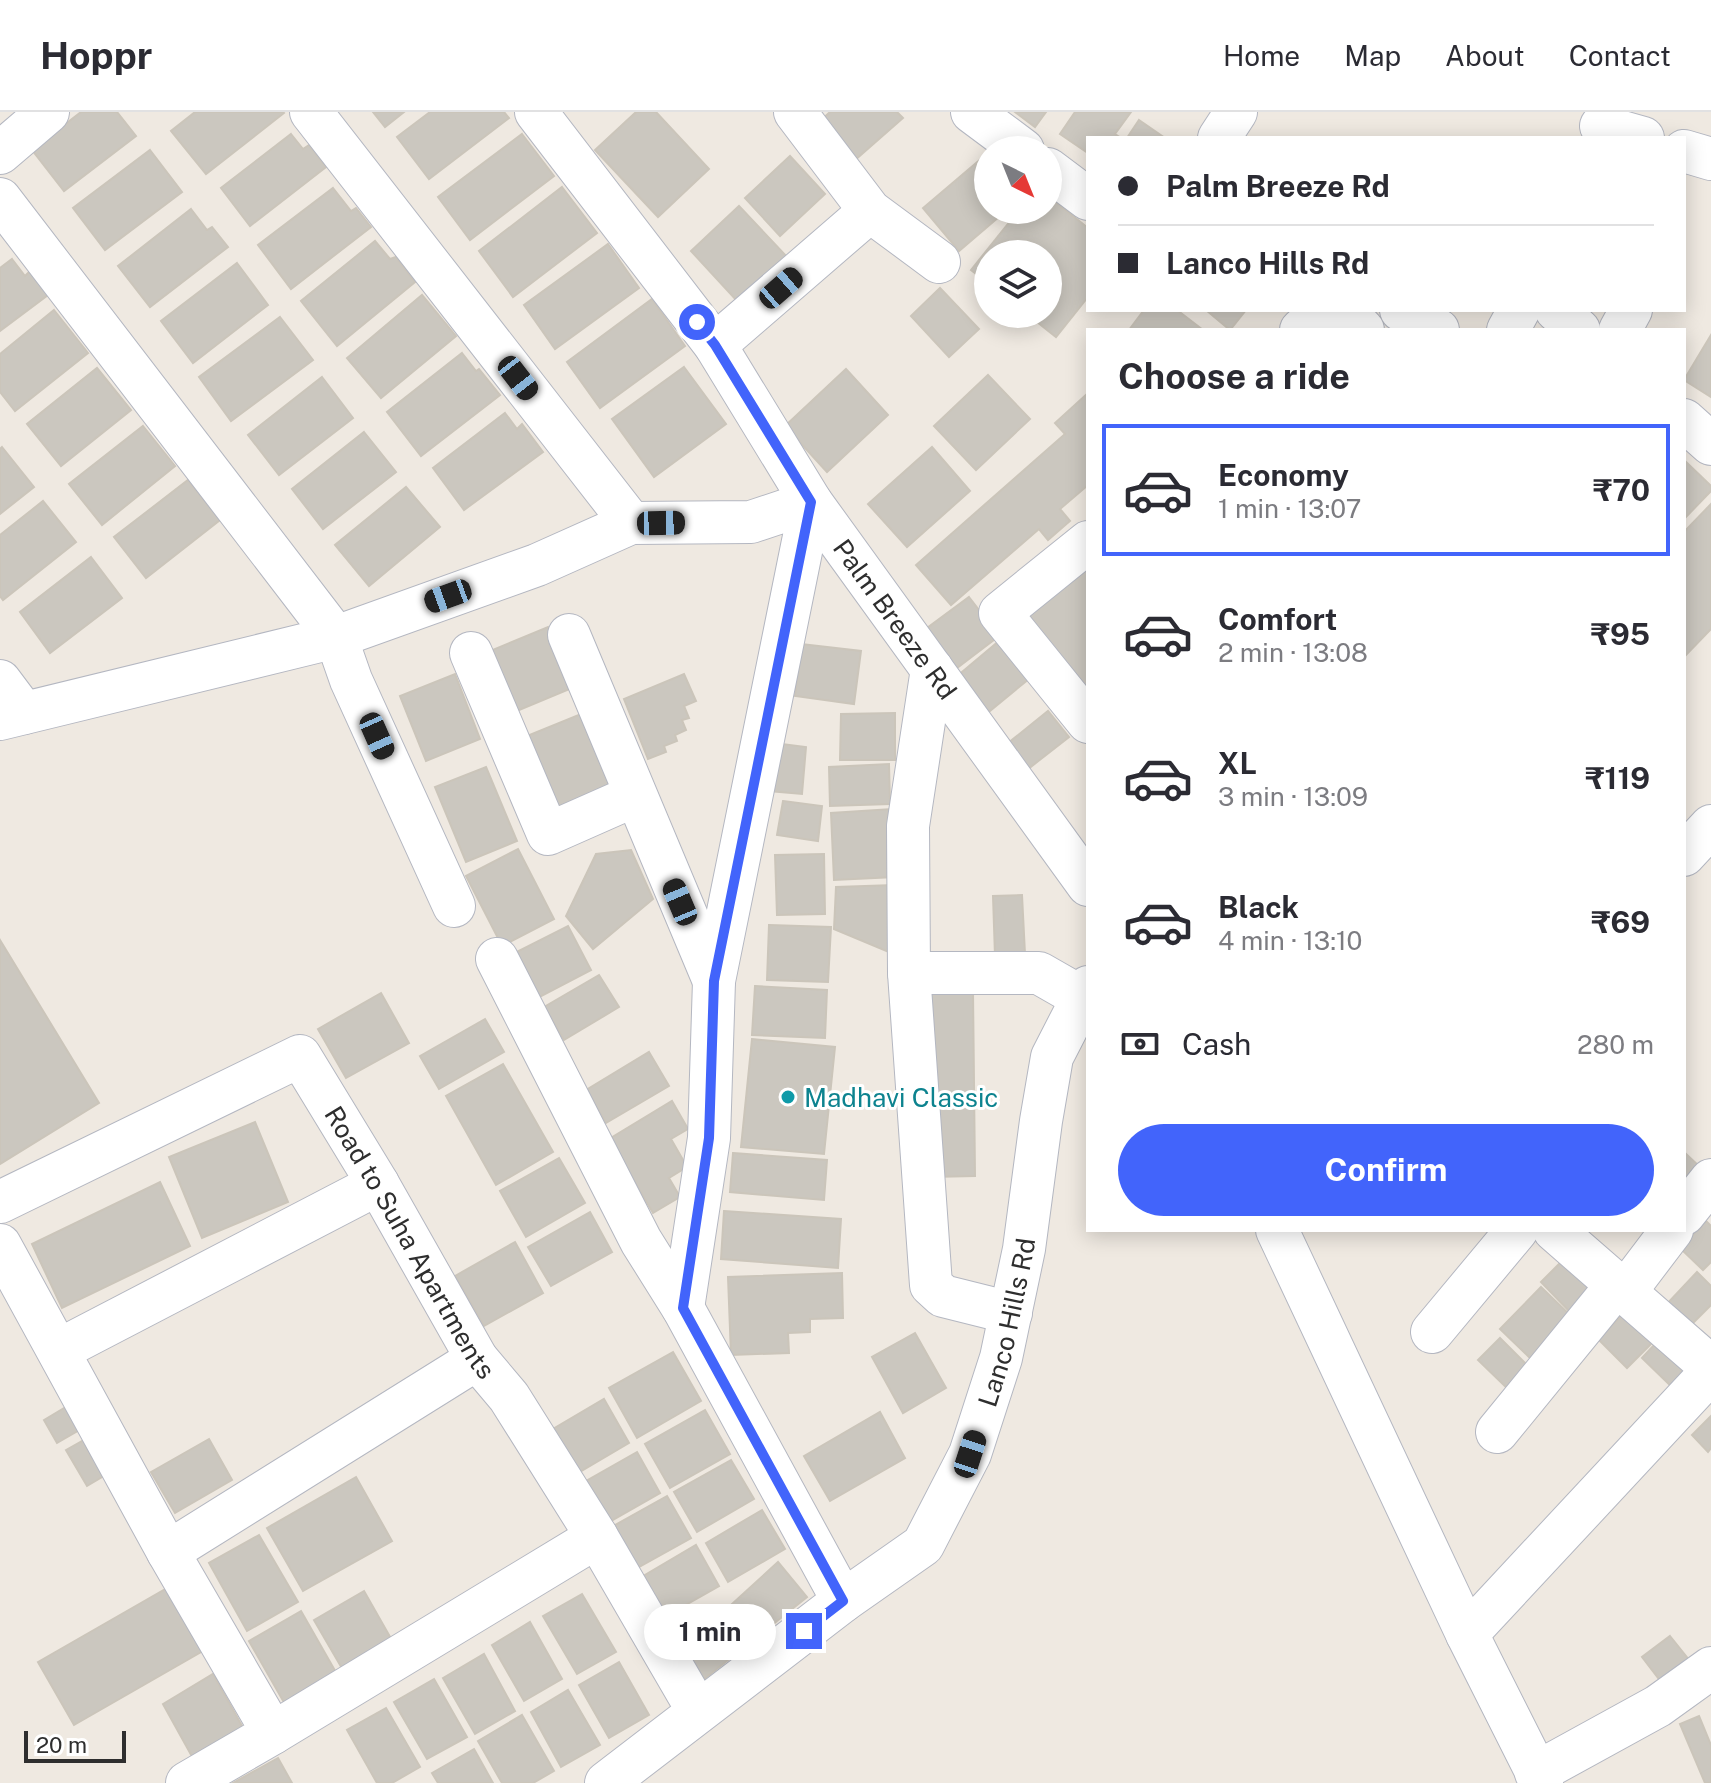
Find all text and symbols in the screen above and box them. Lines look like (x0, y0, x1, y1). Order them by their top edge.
text: Hoppr (40, 33, 152, 78)
text: Home (1223, 39, 1300, 72)
text: Map (1344, 39, 1401, 72)
text: About (1445, 39, 1525, 72)
text: Contact (1569, 39, 1671, 72)
north arrow (974, 136, 1062, 224)
map controls (974, 136, 1062, 328)
text: Palm Breeze Rd (1166, 168, 1390, 204)
button: layers (974, 240, 1062, 328)
text: Lanco Hills Rd (1166, 245, 1369, 281)
car (755, 263, 807, 313)
route start (679, 304, 715, 340)
car (494, 352, 542, 404)
text: Choose a ride (1118, 355, 1350, 397)
icon: car (1122, 454, 1194, 526)
text: Economy (1218, 457, 1349, 493)
text: ₹70 (1593, 472, 1650, 508)
text: 1 min · 13:07 (1218, 493, 1361, 524)
car (637, 511, 685, 535)
street label: Palm Breeze Rd (827, 533, 964, 705)
car (421, 577, 475, 615)
icon: car (1122, 598, 1194, 670)
text: Comfort (1218, 601, 1337, 637)
text: ₹95 (1591, 616, 1650, 652)
text: 2 min · 13:08 (1218, 637, 1368, 668)
car (356, 709, 398, 763)
icon: car (1122, 742, 1194, 814)
text: XL (1218, 745, 1257, 781)
text: ₹119 (1585, 760, 1650, 796)
text: 3 min · 13:09 (1218, 781, 1368, 812)
car (660, 875, 700, 929)
icon: car (1122, 886, 1194, 958)
text: Black (1218, 889, 1299, 925)
text: ₹69 (1591, 904, 1650, 940)
text: 4 min · 13:10 (1218, 925, 1363, 956)
icon: cash (1118, 1022, 1162, 1066)
text: Cash (1182, 1026, 1251, 1062)
text: 280 m (1577, 1029, 1654, 1060)
place label: Madhavi Classic (804, 1082, 998, 1113)
marker: Madhavi Classic (779, 1088, 797, 1106)
street label: Road to Suha Apartments (319, 1100, 502, 1385)
button: Confirm (1118, 1124, 1654, 1216)
street label: Lanco Hills Rd (971, 1236, 1041, 1410)
car (951, 1427, 989, 1481)
callout: 1 min (644, 1603, 776, 1659)
route end (786, 1613, 822, 1649)
text: 1 min (679, 1616, 741, 1647)
scale bar (24, 1727, 126, 1763)
text: 20 m (36, 1732, 87, 1758)

